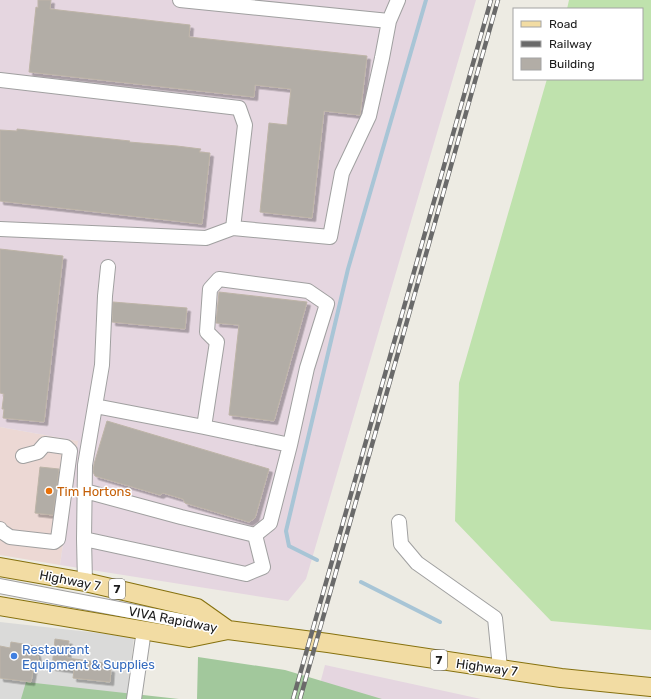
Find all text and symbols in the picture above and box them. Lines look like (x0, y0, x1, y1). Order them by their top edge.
legend (513, 8, 643, 80)
text: Road (549, 17, 577, 31)
text: Railway (549, 37, 592, 51)
text: Building (549, 57, 595, 71)
place label: Tim Hortons (57, 484, 131, 499)
marker: Tim Hortons (44, 486, 54, 496)
street label: Highway 7 (38, 567, 102, 595)
road number: 7 (109, 579, 125, 599)
street label: VIVA Rapidway (127, 604, 219, 635)
place label: Restaurant Equipment & Supplies (22, 642, 155, 672)
road number: 7 (431, 650, 447, 670)
marker: Restaurant Equipment & Supplies (9, 651, 19, 661)
street label: Highway 7 (455, 656, 519, 680)

